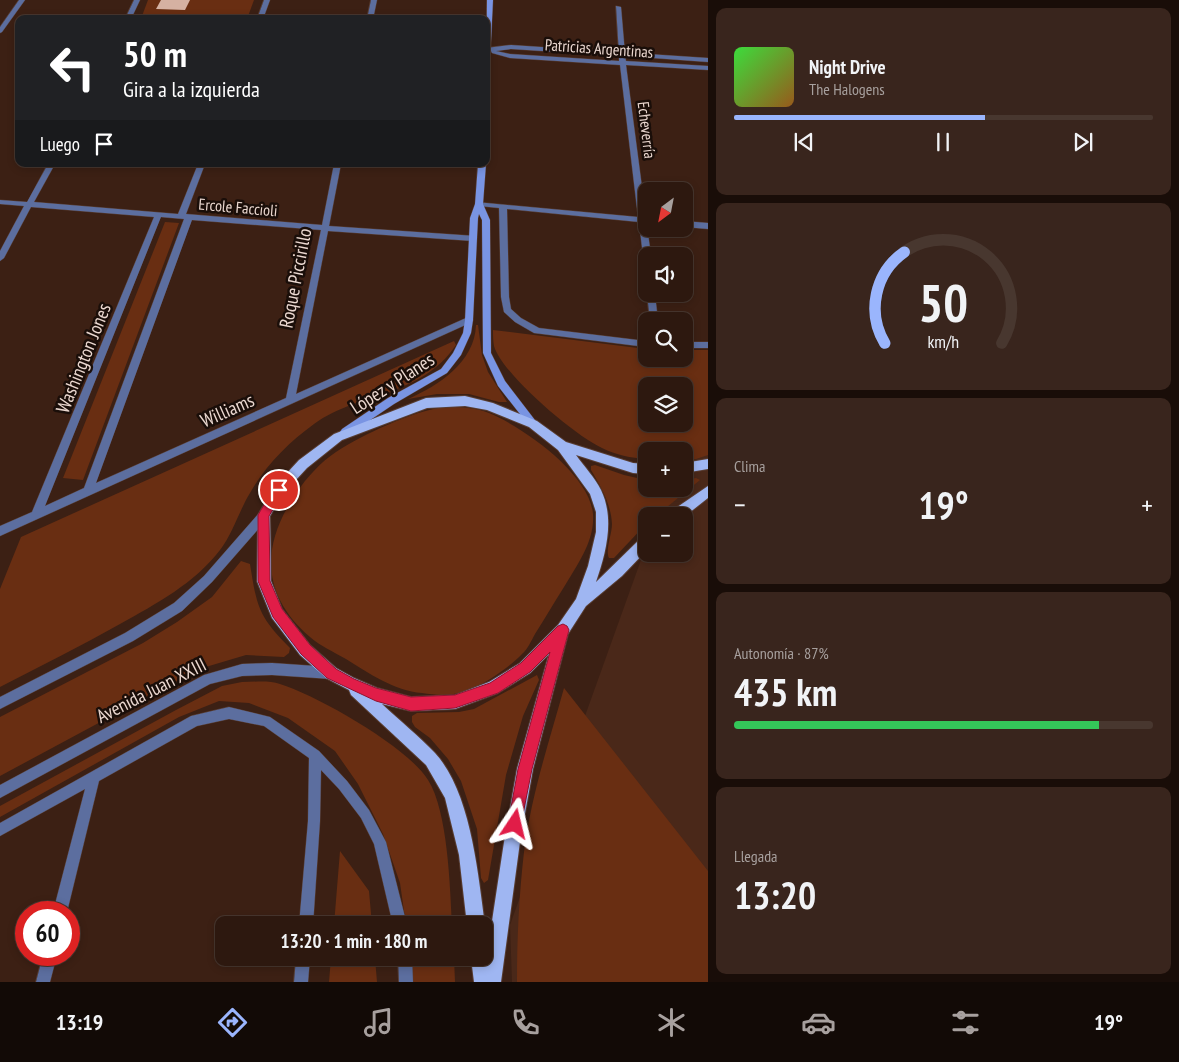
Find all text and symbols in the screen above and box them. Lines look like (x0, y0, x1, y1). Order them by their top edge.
text: 50 m (123, 31, 187, 77)
street label: Patricias Argentinas (544, 34, 654, 62)
icon: left (40, 35, 105, 100)
text: Night Drive (809, 55, 886, 79)
text: Gira a la izquierda (123, 75, 260, 103)
text: The Halogens (809, 79, 885, 99)
street label: Echeverría (634, 100, 660, 160)
icon: previous (790, 128, 818, 156)
icon: pause (929, 128, 957, 156)
icon: next (1069, 128, 1097, 156)
icon: arrive (90, 130, 118, 158)
text: Luego (40, 132, 80, 156)
north arrow (638, 182, 692, 238)
map controls (638, 182, 693, 562)
street label: Ercole Faccioli (198, 194, 278, 220)
street label: Roque Piccirillo (274, 226, 316, 330)
button: sound (638, 247, 693, 302)
text: 50 (919, 269, 968, 336)
street label: Washington Jones (50, 300, 116, 416)
button: search (638, 312, 693, 367)
text: km/h (928, 330, 959, 353)
street label: López y Planes (345, 347, 439, 419)
button: layers (638, 377, 693, 432)
street label: Williams (196, 388, 258, 432)
button: + (638, 442, 693, 497)
text: Clima (734, 456, 765, 476)
pin (258, 469, 300, 511)
icon: arrive (265, 476, 293, 504)
text: 19° (918, 480, 969, 529)
text: − (734, 486, 746, 523)
text: + (1141, 486, 1153, 523)
button: − (638, 507, 693, 562)
text: Autonomía · 87% (734, 643, 829, 663)
street label: Avenida Juan XXIII (92, 652, 210, 728)
text: 435 km (734, 667, 837, 716)
position arrow (488, 797, 540, 849)
text: Llegada (734, 846, 778, 866)
text: 13:20 (734, 870, 816, 919)
speed limit sign: 60 (15, 901, 80, 966)
text: 13:20 · 1 min · 180 m (281, 929, 427, 953)
icon: directions (215, 1005, 250, 1040)
icon: music (361, 1005, 396, 1040)
icon: phone (508, 1005, 543, 1040)
icon: climate (654, 1005, 689, 1040)
icon: car (801, 1005, 836, 1040)
icon: filters (948, 1005, 983, 1040)
text: 13:19 (56, 1008, 103, 1036)
text: 19° (1094, 1008, 1123, 1036)

